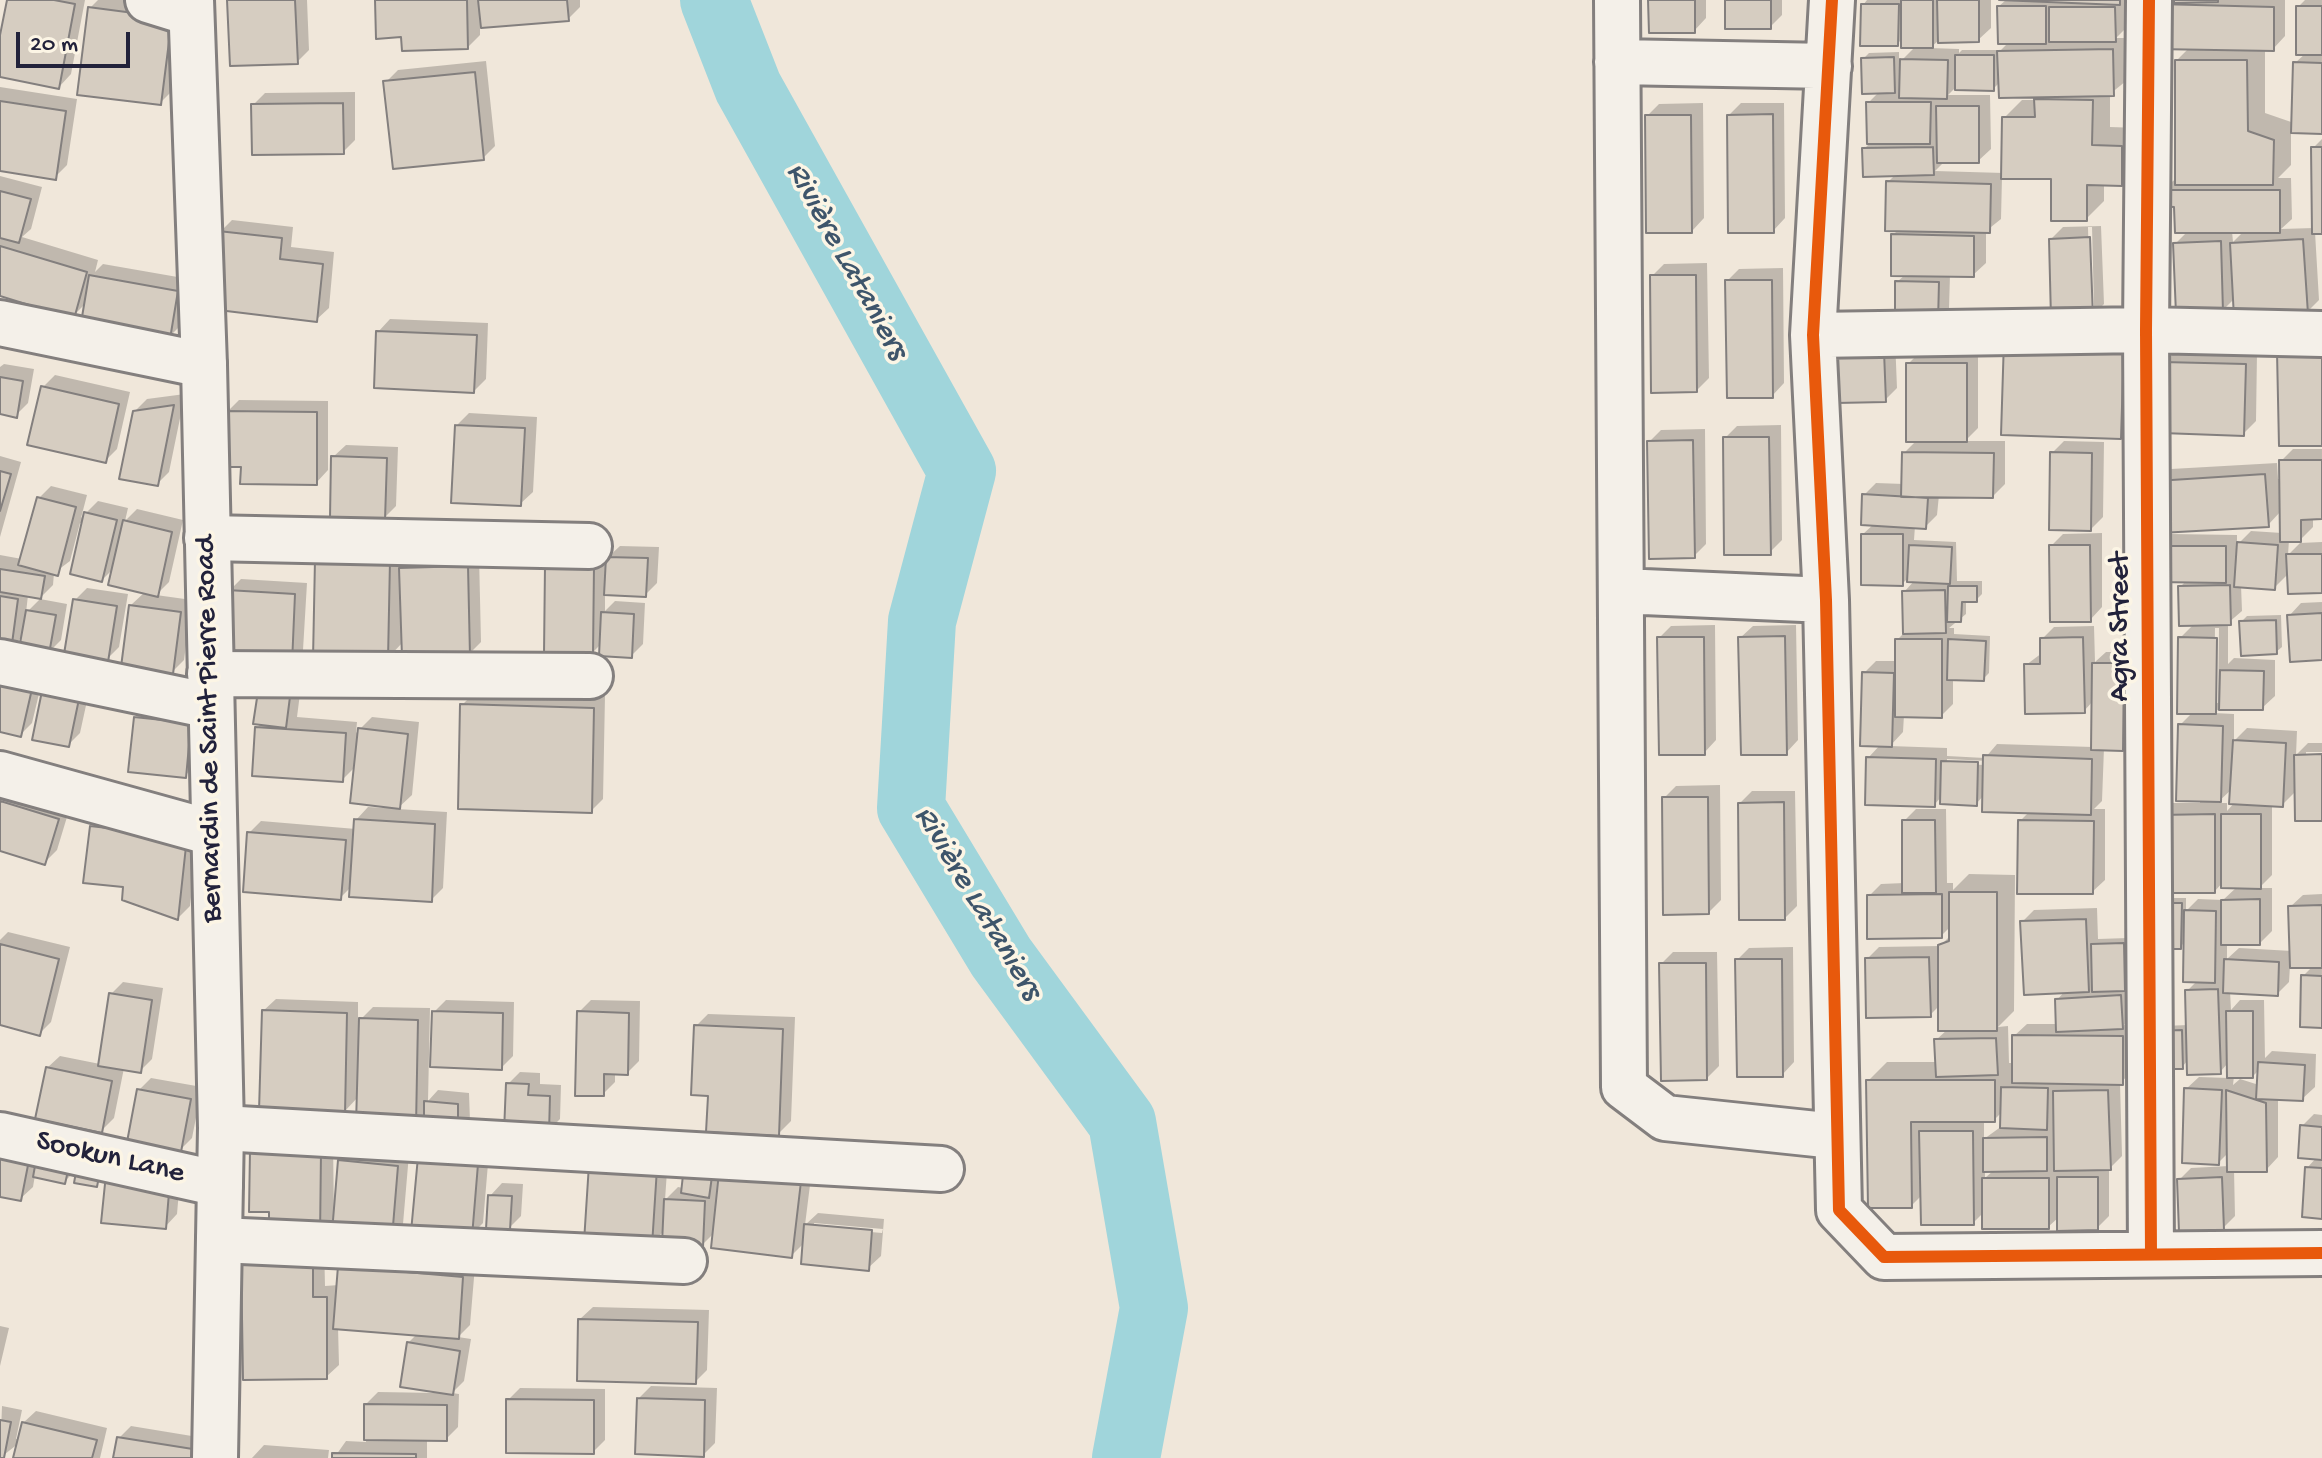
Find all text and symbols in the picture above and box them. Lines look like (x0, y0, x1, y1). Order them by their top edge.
scale bar (20, 16, 134, 66)
text: 20 m (30, 31, 78, 60)
water label: Rivière Lataniers (775, 157, 915, 367)
street label: Bernardin de Saint Pierre Road (190, 535, 232, 923)
street label: Agra Street (2104, 552, 2140, 702)
water label: Rivière Lataniers (903, 800, 1049, 1008)
street label: Sookun Lane (32, 1124, 188, 1194)

